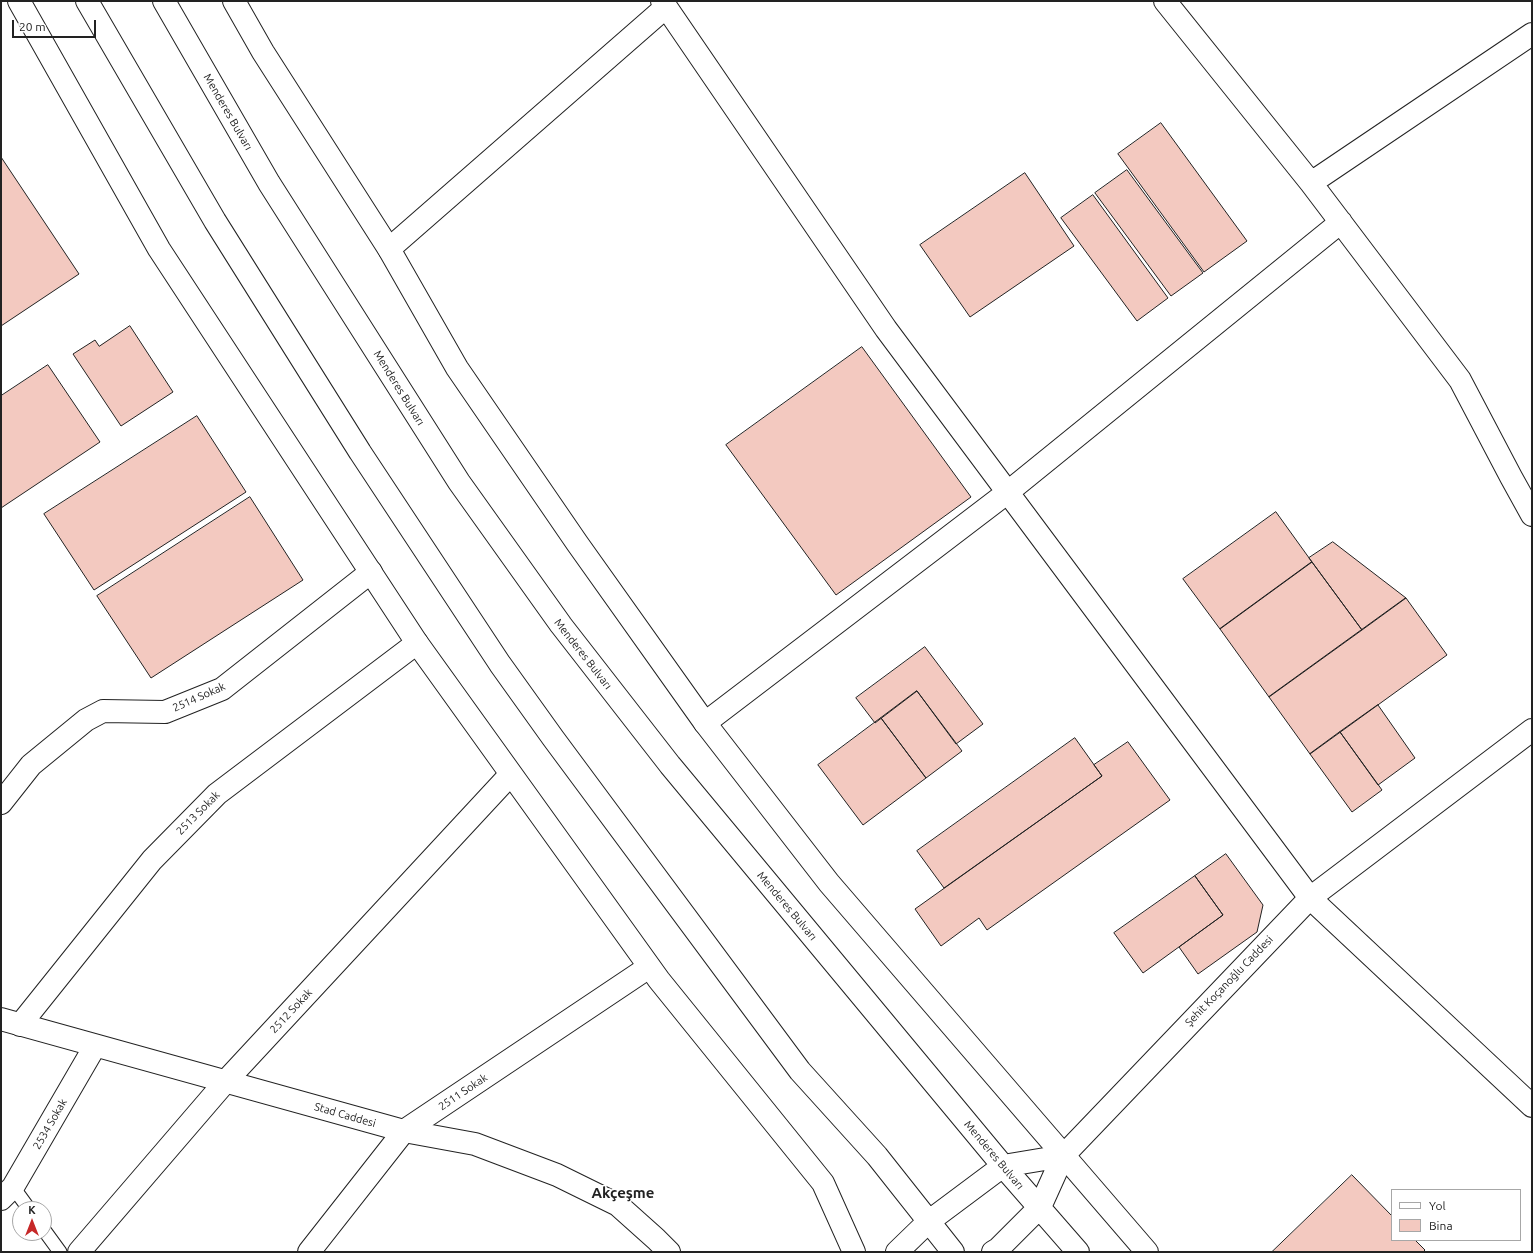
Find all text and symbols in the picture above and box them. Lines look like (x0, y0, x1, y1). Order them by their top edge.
scale bar (14, 12, 98, 38)
text: 20 m (19, 20, 46, 33)
street label: Menderes Bulvarı (201, 71, 255, 153)
street label: Menderes Bulvarı (371, 348, 427, 428)
street label: Menderes Bulvarı (551, 616, 615, 692)
street label: 2514 Sokak (171, 680, 227, 714)
street label: 2513 Sokak (173, 788, 223, 838)
street label: Menderes Bulvarı (754, 869, 820, 943)
street label: Şehit Koçanoğlu Caddesi (1182, 933, 1276, 1029)
street label: 2512 Sokak (267, 986, 315, 1036)
street label: 2511 Sokak (436, 1071, 490, 1113)
street label: 2534 Sokak (30, 1096, 70, 1152)
street label: Stad Caddesi (313, 1100, 377, 1130)
street label: Menderes Bulvarı (961, 1118, 1027, 1192)
district label: Akçeşme (592, 1184, 654, 1202)
legend (1391, 1189, 1521, 1241)
text: Yol (1429, 1199, 1446, 1212)
north arrow (12, 1201, 52, 1241)
text: K (28, 1204, 36, 1216)
text: Bina (1429, 1219, 1453, 1232)

